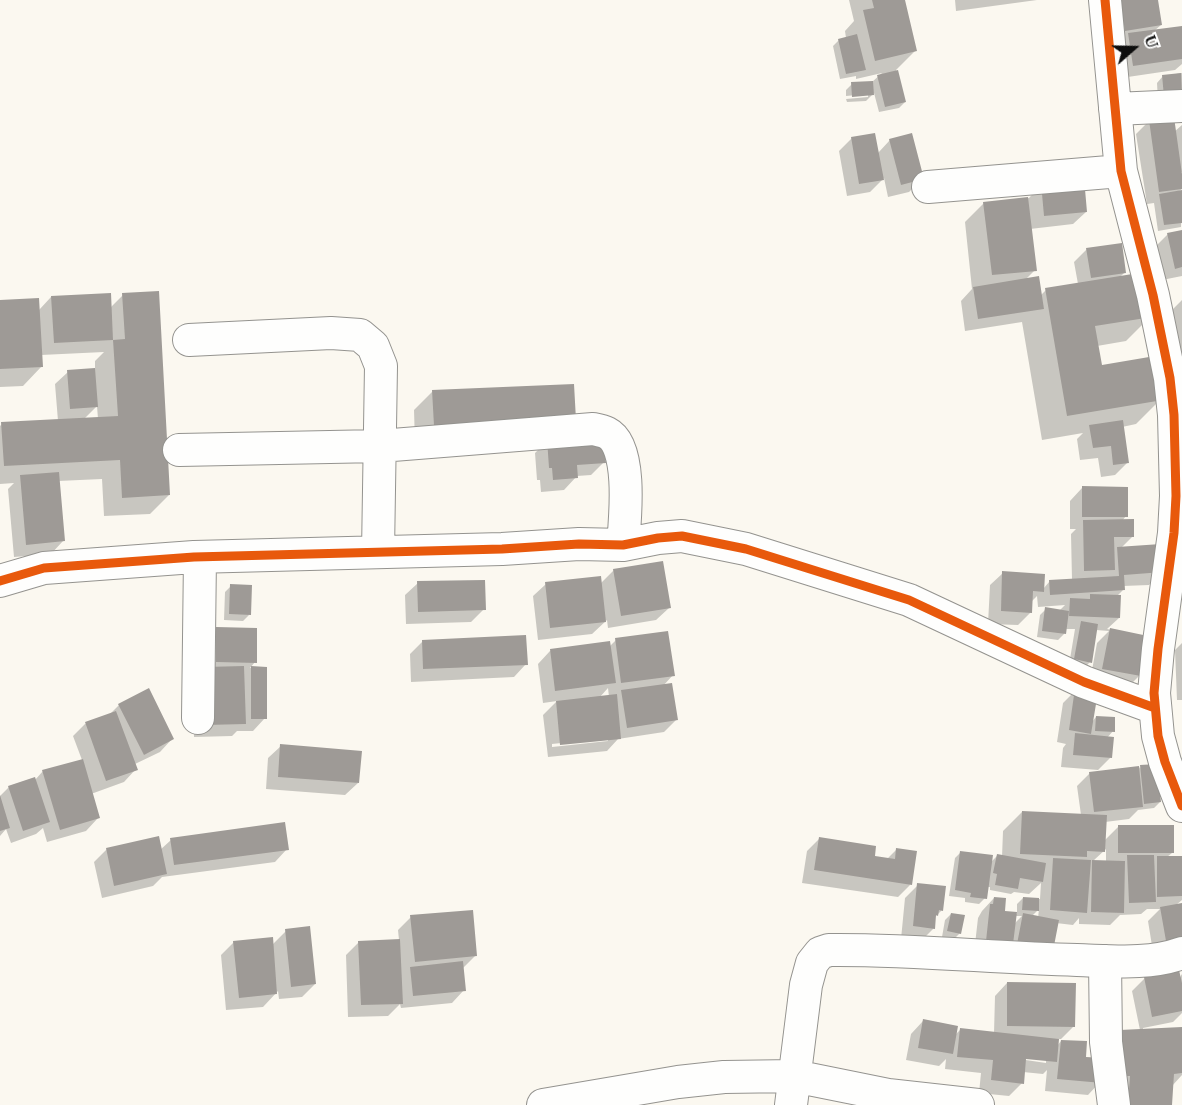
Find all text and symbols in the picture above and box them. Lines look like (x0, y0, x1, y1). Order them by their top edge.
north arrow (1104, 18, 1164, 78)
text: U (1137, 31, 1164, 52)

